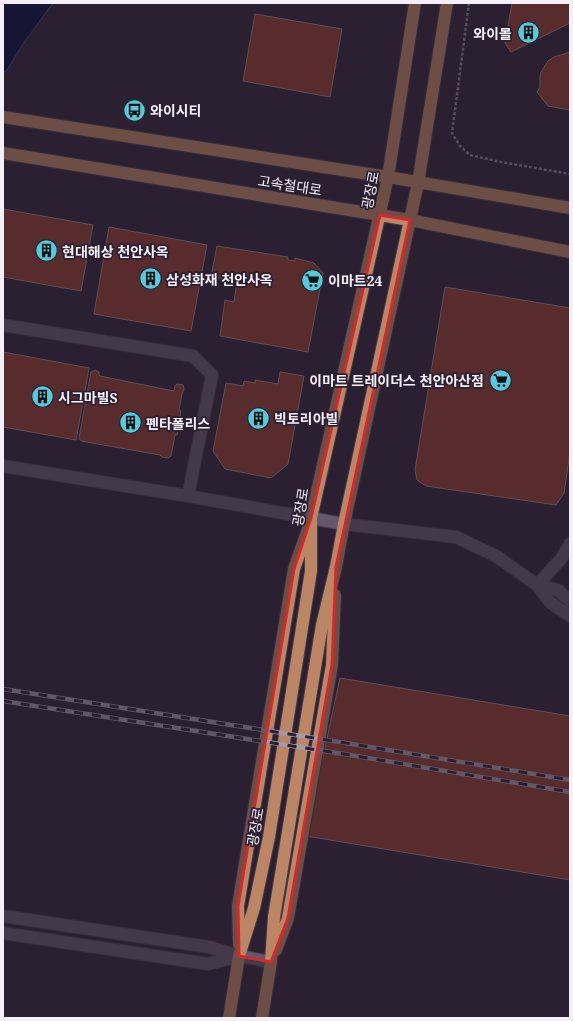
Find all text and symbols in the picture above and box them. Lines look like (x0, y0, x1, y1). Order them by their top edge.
building icon: 와이몰 (515, 20, 541, 46)
place label: 와이몰 (473, 24, 512, 43)
bus stop icon: 와이시티 (121, 97, 147, 123)
place label: 와이시티 (150, 101, 202, 120)
street label: 광장로 (357, 169, 383, 211)
street label: 고속철대로 (257, 171, 323, 199)
building icon: 현대해상 천안사옥 (33, 238, 59, 264)
place label: 현대해상 천안사옥 (62, 242, 169, 261)
building icon: 삼성화재 천안사옥 (137, 266, 163, 292)
supermarket icon: 이마트24 (300, 267, 326, 293)
place label: 삼성화재 천안사옥 (166, 270, 273, 289)
place label: 이마트24 (328, 271, 383, 290)
supermarket icon: 이마트 트레이더스 천안아산점 (487, 367, 513, 393)
place label: 이마트 트레이더스 천안아산점 (309, 371, 484, 390)
building icon: 시그마빌S (30, 384, 56, 410)
place label: 시그마빌S (58, 388, 118, 407)
building icon: 빅토리아빌 (245, 405, 271, 431)
place label: 빅토리아빌 (274, 409, 338, 428)
building icon: 펜타폴리스 (117, 410, 143, 436)
place label: 펜타폴리스 (146, 414, 211, 433)
street label: 광장로 (288, 486, 312, 528)
street label: 광장로 (242, 806, 268, 848)

